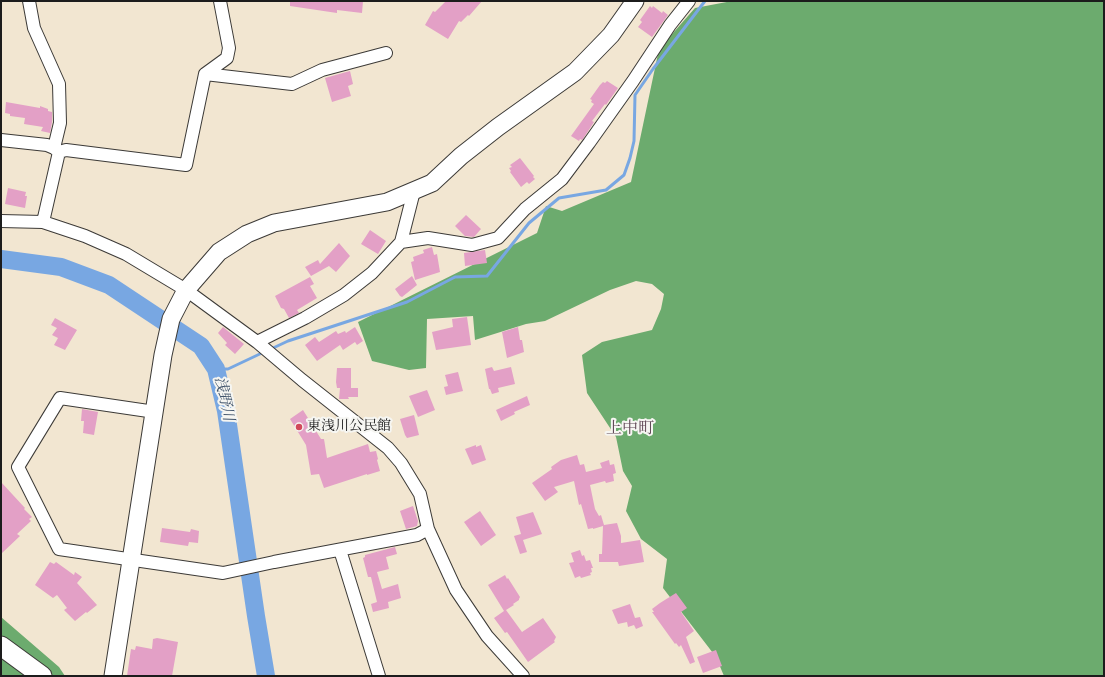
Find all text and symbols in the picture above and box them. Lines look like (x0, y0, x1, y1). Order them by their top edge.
water label: 浅野川 (210, 375, 236, 423)
place label: 東浅川公民館 (307, 419, 391, 435)
district label: 上中町 (606, 420, 654, 440)
marker: 東浅川公民館 (294, 422, 304, 432)

